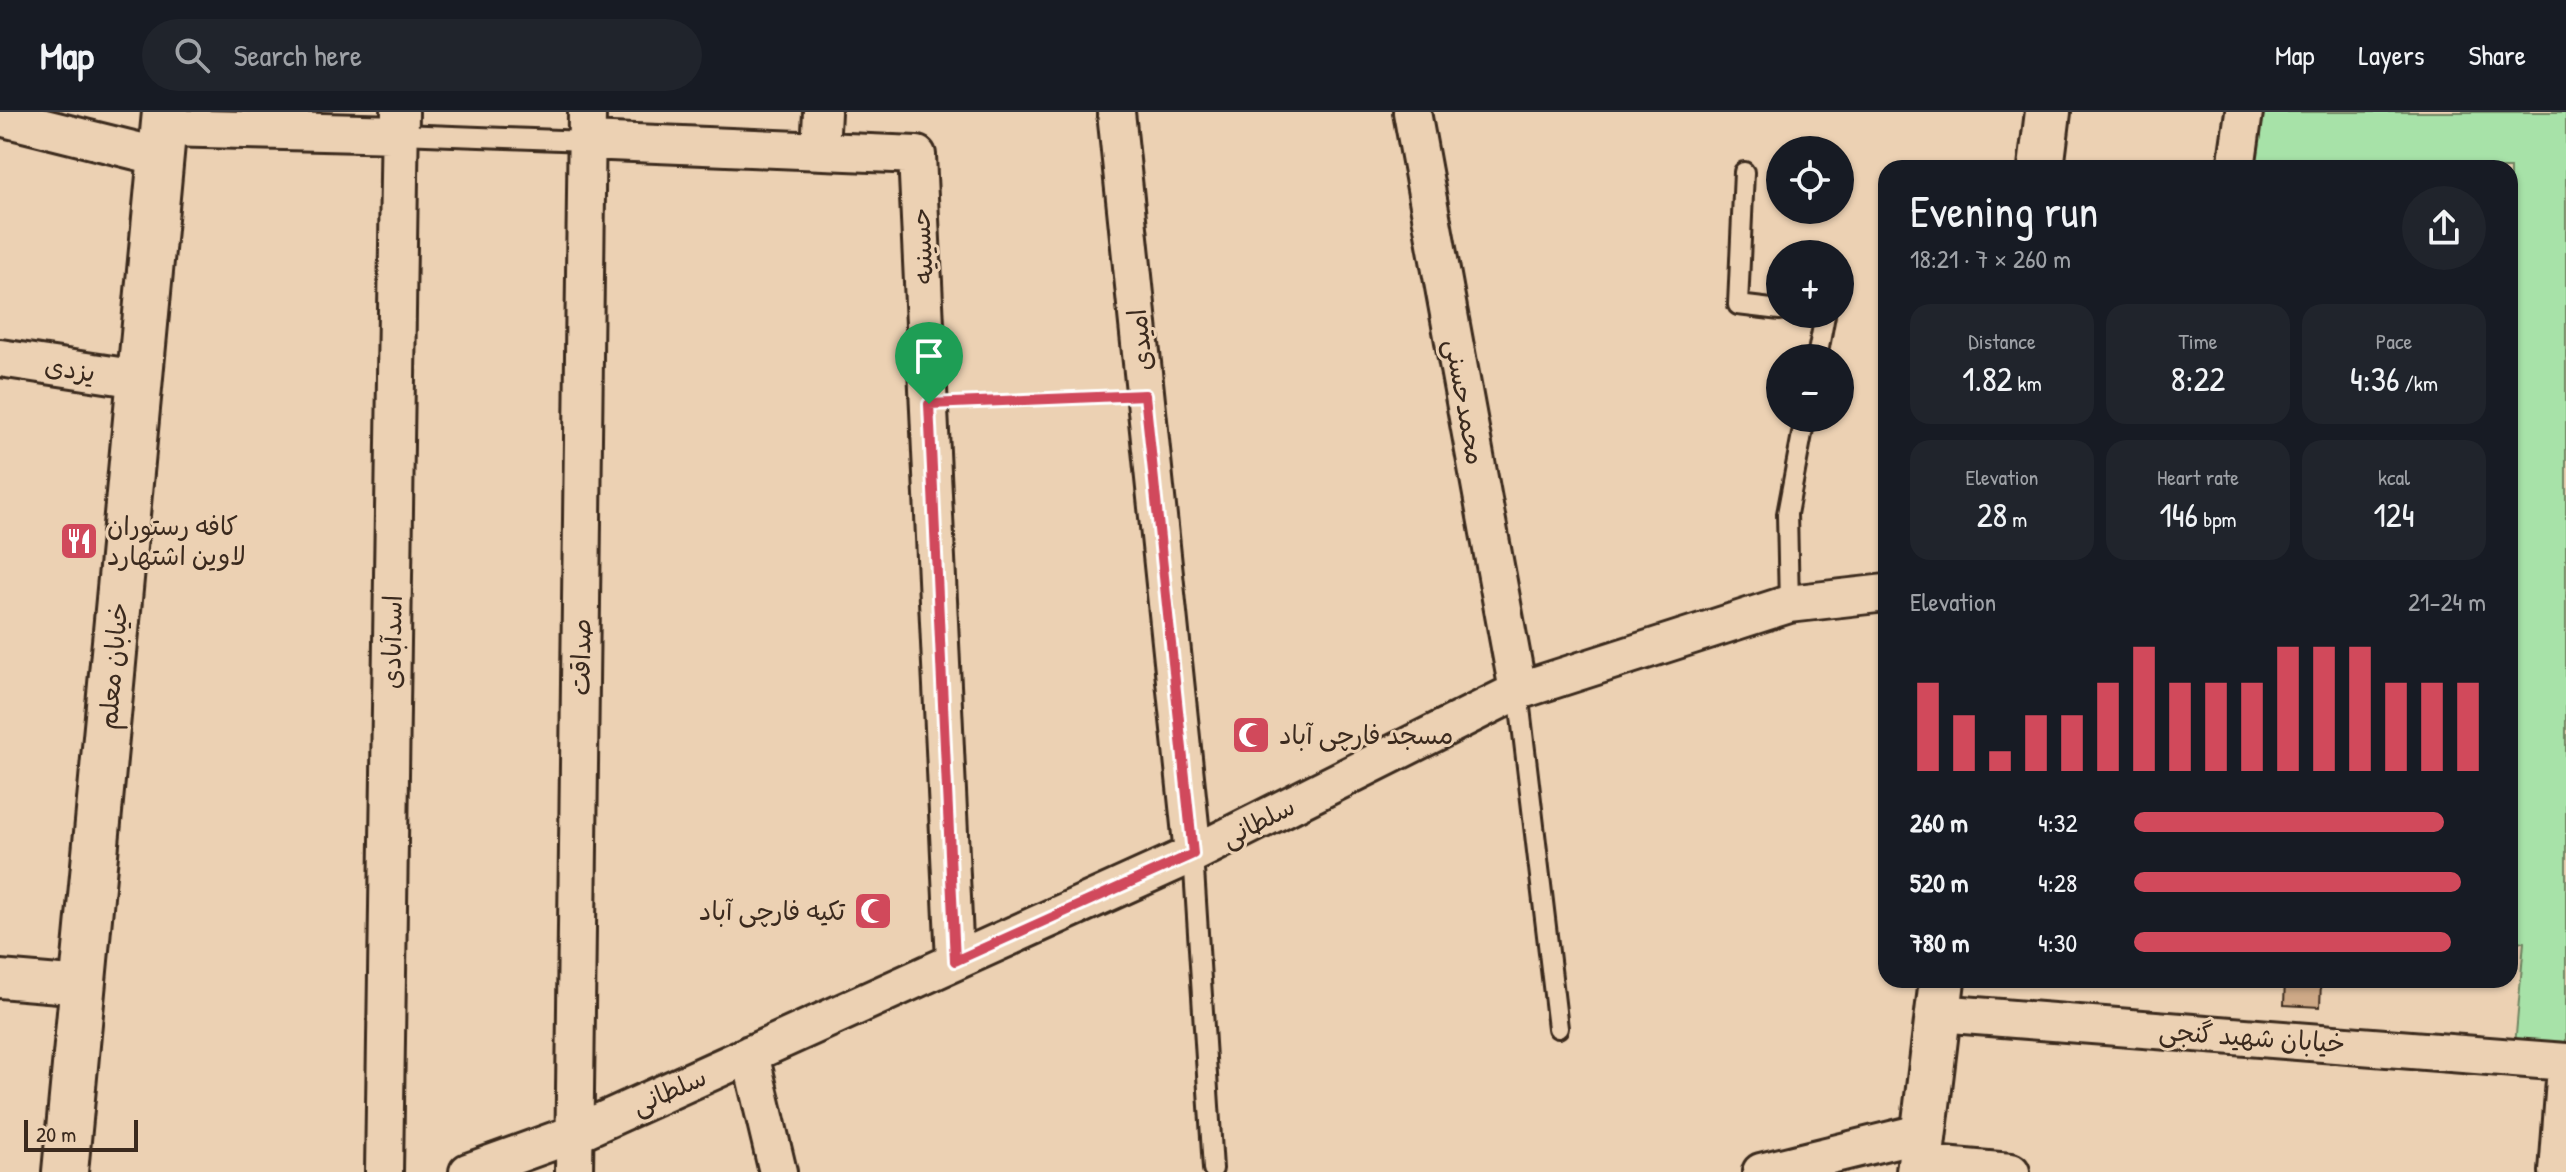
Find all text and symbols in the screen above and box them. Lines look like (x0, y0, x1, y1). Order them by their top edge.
search box (142, 19, 702, 91)
text: Map (40, 29, 94, 81)
icon: search (170, 33, 214, 77)
text: Search here (234, 35, 362, 75)
text: Map (2275, 36, 2315, 74)
text: Layers (2359, 36, 2424, 74)
text: Share (2468, 36, 2526, 74)
map controls (1766, 136, 1854, 432)
button: locate (1766, 136, 1854, 224)
text: Evening run (1910, 181, 2098, 241)
button: share (2402, 186, 2486, 270)
street label: حسینیه (902, 207, 941, 285)
button: + (1766, 240, 1854, 328)
text: 18:21 · 7 × 260 m (1910, 241, 2071, 276)
street label: امیدی (1119, 307, 1160, 373)
pin (895, 322, 963, 404)
text: Distance (1968, 326, 2036, 356)
text: Time (2179, 326, 2217, 356)
text: Pace (2376, 326, 2412, 356)
icon: arrive (907, 334, 951, 378)
street label: محمدحسنی (1437, 336, 1494, 468)
button: − (1766, 344, 1854, 432)
street label: یزدی (42, 347, 98, 390)
text: 1.82 (1962, 356, 2013, 402)
text: 8:22 (2171, 356, 2225, 402)
text: 4:36 (2350, 356, 2399, 402)
text: km (2013, 368, 2042, 398)
text: /km (2399, 368, 2438, 398)
text: Elevation (1965, 462, 2039, 492)
text: Heart rate (2157, 462, 2239, 492)
text: kcal (2378, 462, 2410, 492)
text: 28 (1977, 492, 2007, 538)
text: 146 (2159, 492, 2198, 538)
text: 124 (2373, 492, 2415, 538)
text: m (2007, 504, 2027, 534)
text: bpm (2198, 504, 2237, 534)
place label: کافه رستوران لاوین اشتهارد (107, 508, 246, 573)
restaurant icon: کافه رستوران لاوین اشتهارد (58, 520, 100, 562)
text: Elevation (1910, 584, 1996, 619)
text: 21–24 m (2408, 584, 2486, 619)
street label: اسدآبادی (373, 595, 410, 689)
street label: خیابان معلم (90, 601, 138, 731)
street label: صداقت (562, 618, 599, 696)
mosque icon: مسجد فارچی آباد (1230, 714, 1272, 756)
place label: مسجد فارچی آباد (1279, 717, 1453, 752)
street label: سلطانی (1215, 788, 1301, 855)
text: 260 m (1910, 805, 1968, 840)
text: 4:32 (2038, 805, 2078, 840)
text: 520 m (1910, 865, 1968, 900)
text: 4:28 (2038, 865, 2077, 900)
mosque icon: تکیه فارچی آباد (852, 890, 894, 932)
place label: تکیه فارچی آباد (699, 893, 845, 928)
text: 780 m (1910, 925, 1969, 960)
text: 4:30 (2038, 925, 2077, 960)
street label: خیابان شهید گنجی (2158, 1013, 2346, 1060)
street label: سلطانی (626, 1059, 712, 1122)
scale bar (24, 1116, 138, 1152)
text: 20 m (36, 1119, 76, 1149)

